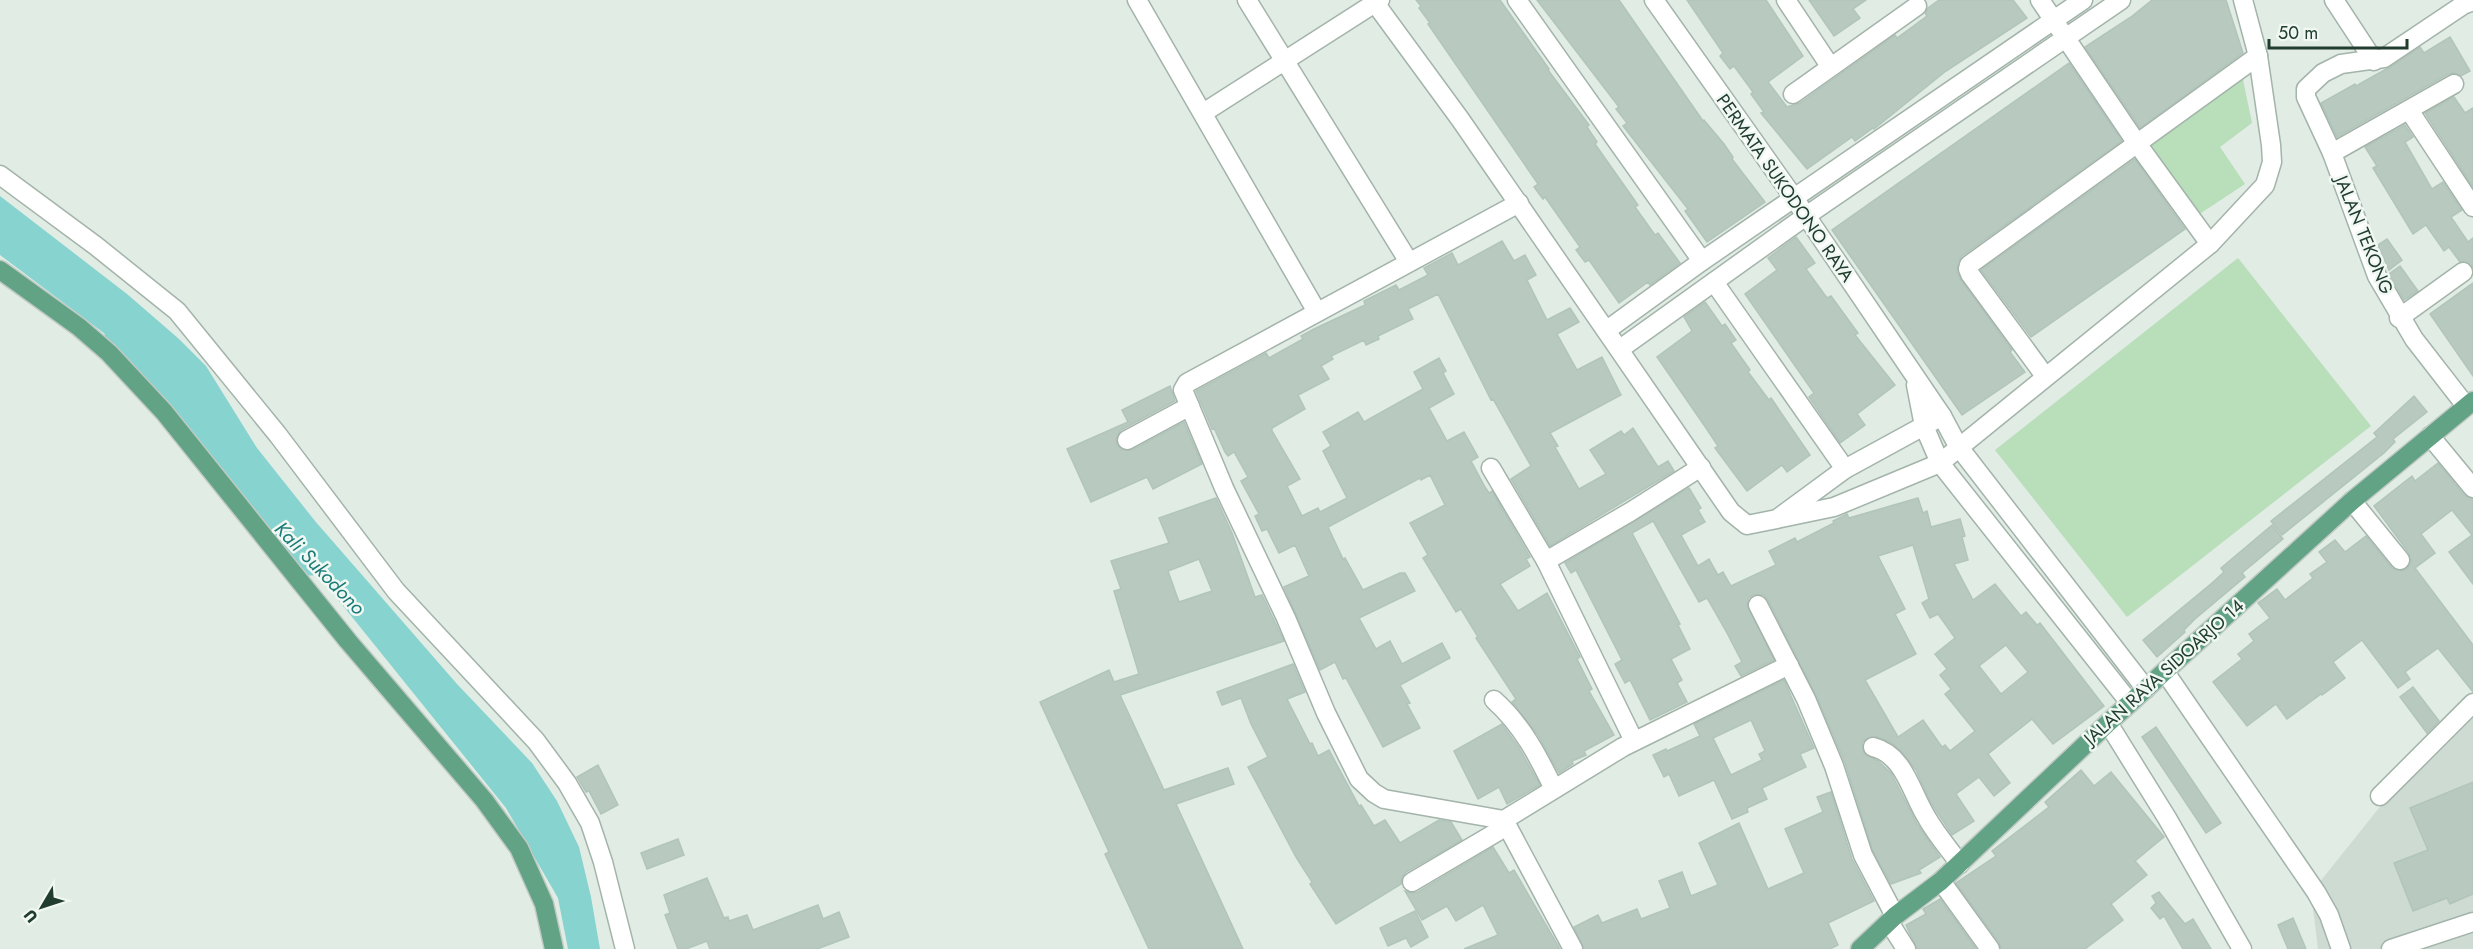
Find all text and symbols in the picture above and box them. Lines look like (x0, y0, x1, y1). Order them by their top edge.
scale bar (2269, 12, 2407, 50)
text: 50 m (2278, 20, 2318, 46)
street label: PERMATA SUKODONO RAYA (1710, 89, 1860, 287)
street label: JALAN TEKONG (2328, 170, 2400, 298)
water label: Kali Sukodono (268, 515, 372, 622)
street label: JALAN RAYA SIDOARJO 14 (2077, 593, 2250, 752)
north arrow (12, 877, 72, 937)
text: U (18, 905, 43, 928)

